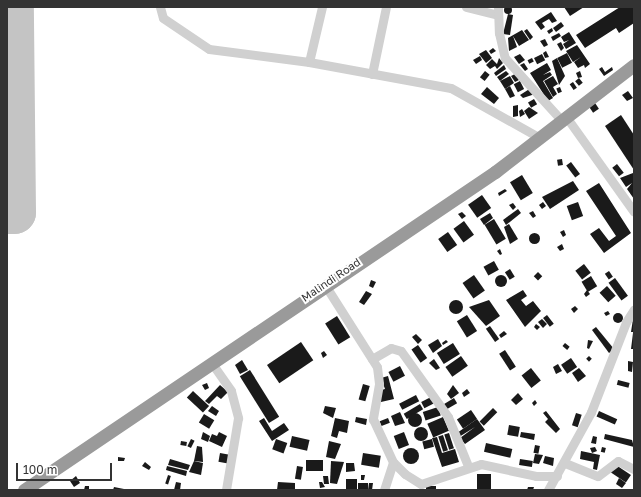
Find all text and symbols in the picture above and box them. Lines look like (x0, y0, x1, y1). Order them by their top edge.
street label: Malindi Road (299, 255, 363, 305)
scale bar (18, 455, 114, 481)
text: 100 m (23, 462, 57, 477)

